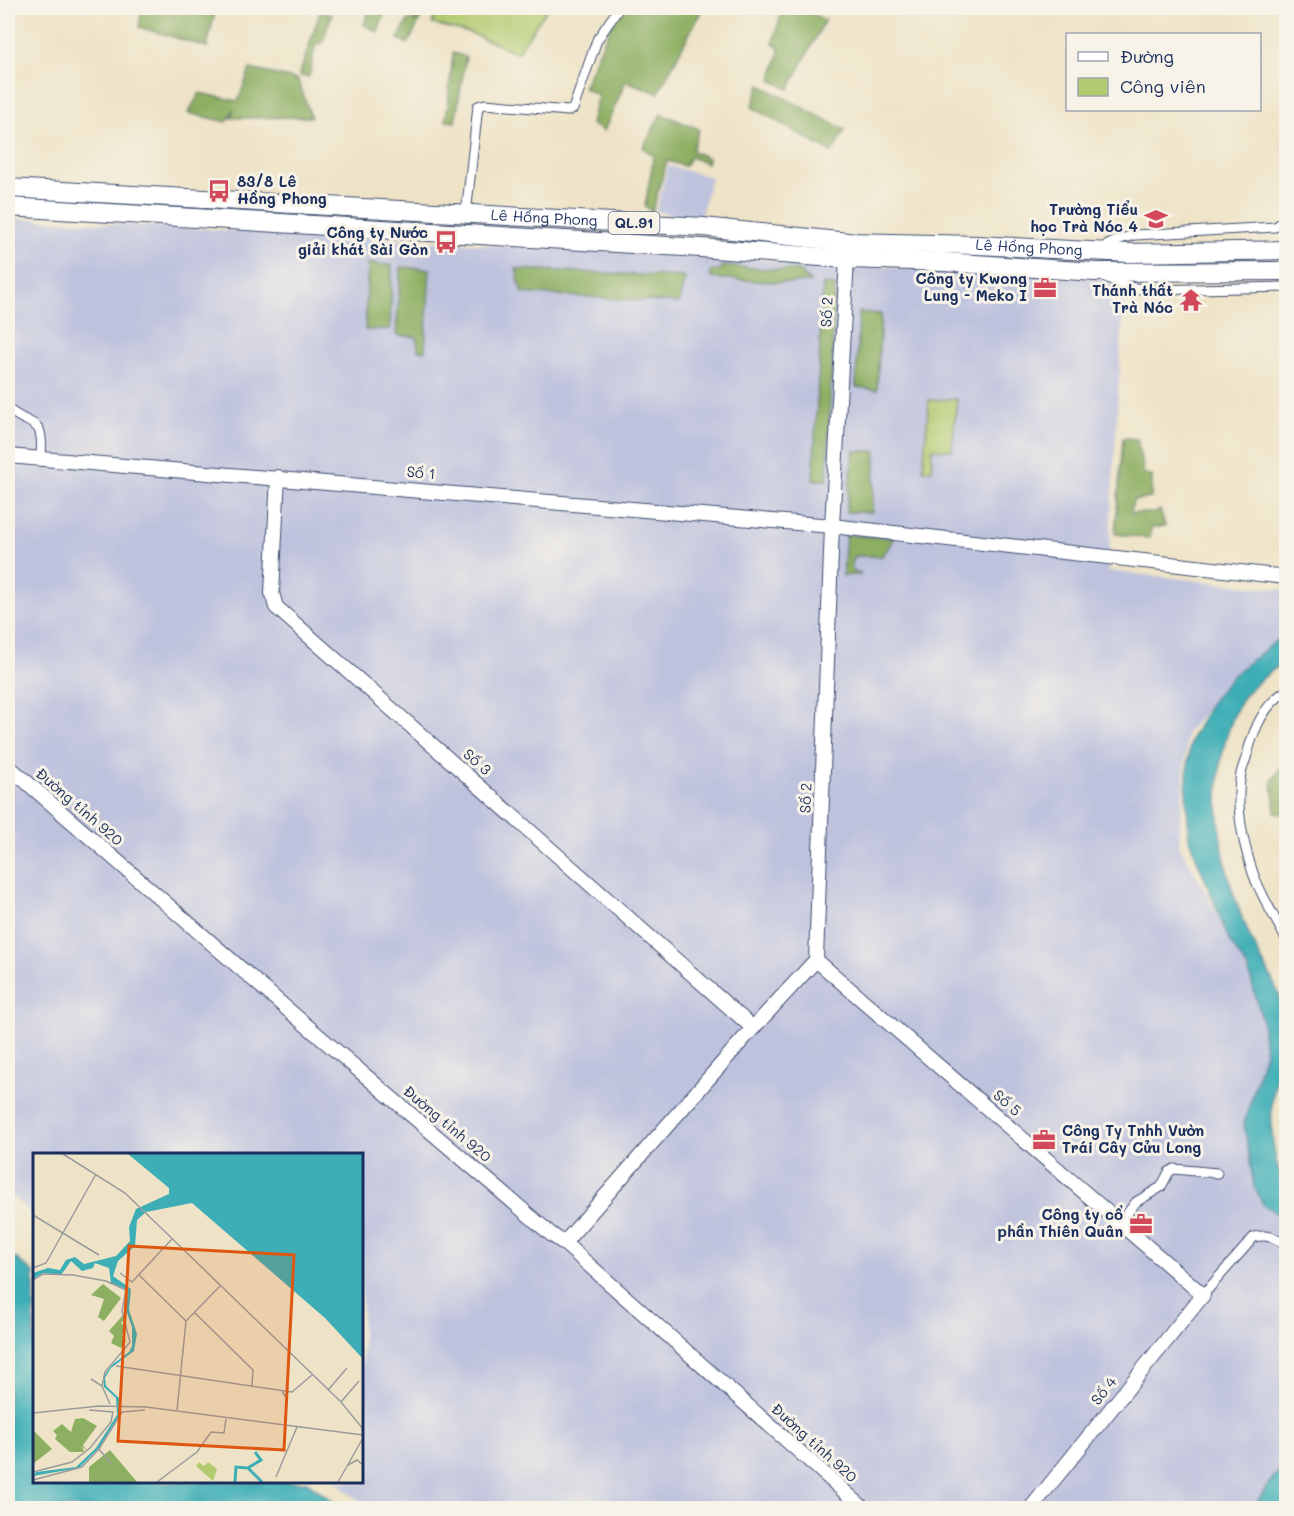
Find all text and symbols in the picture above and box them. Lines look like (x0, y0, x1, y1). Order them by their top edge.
legend (1066, 33, 1261, 111)
text: Đường (1120, 44, 1174, 68)
text: Công viên (1120, 74, 1206, 98)
place label: 83/8 Lê Hồng Phong (237, 171, 327, 208)
bus stop icon: 83/8 Lê Hồng Phong (206, 178, 232, 204)
place label: Trường Tiểu học Trà Nóc 4 (1030, 199, 1138, 236)
street label: Lê Hồng Phong (490, 204, 598, 230)
school or university icon: Trường Tiểu học Trà Nóc 4 (1143, 206, 1169, 232)
road number: QL.91 (608, 212, 660, 234)
place label: Công ty Nước giải khát Sài Gòn (298, 222, 428, 259)
bus stop icon: Công ty Nước giải khát Sài Gòn (433, 229, 459, 255)
street label: Lê Hồng Phong (975, 234, 1083, 260)
place label: Công ty Kwong Lung - Meko I (916, 268, 1027, 305)
office icon: Công ty Kwong Lung - Meko I (1032, 275, 1058, 301)
place label: Thánh thất Trà Nóc (1092, 280, 1173, 317)
temple icon: Thánh thất Trà Nóc (1178, 287, 1204, 313)
street label: Số 2 (815, 296, 837, 328)
street label: Số 1 (406, 461, 436, 483)
street label: Số 3 (459, 744, 496, 779)
street label: Đường tỉnh 920 (32, 763, 127, 850)
street label: Số 2 (794, 782, 816, 814)
street label: Đường tỉnh 920 (399, 1081, 496, 1166)
street label: Số 5 (989, 1085, 1026, 1120)
place label: Công Ty Tnhh Vườn Trái Cây Cửu Long (1062, 1120, 1204, 1157)
office icon: Công Ty Tnhh Vườn Trái Cây Cửu Long (1031, 1127, 1057, 1153)
inset map (33, 1153, 363, 1483)
place label: Công ty cổ phần Thiên Quân (998, 1204, 1123, 1241)
office icon: Công ty cổ phần Thiên Quân (1128, 1211, 1154, 1237)
street label: Số 4 (1086, 1372, 1121, 1409)
street label: Đường tỉnh 920 (767, 1398, 862, 1486)

